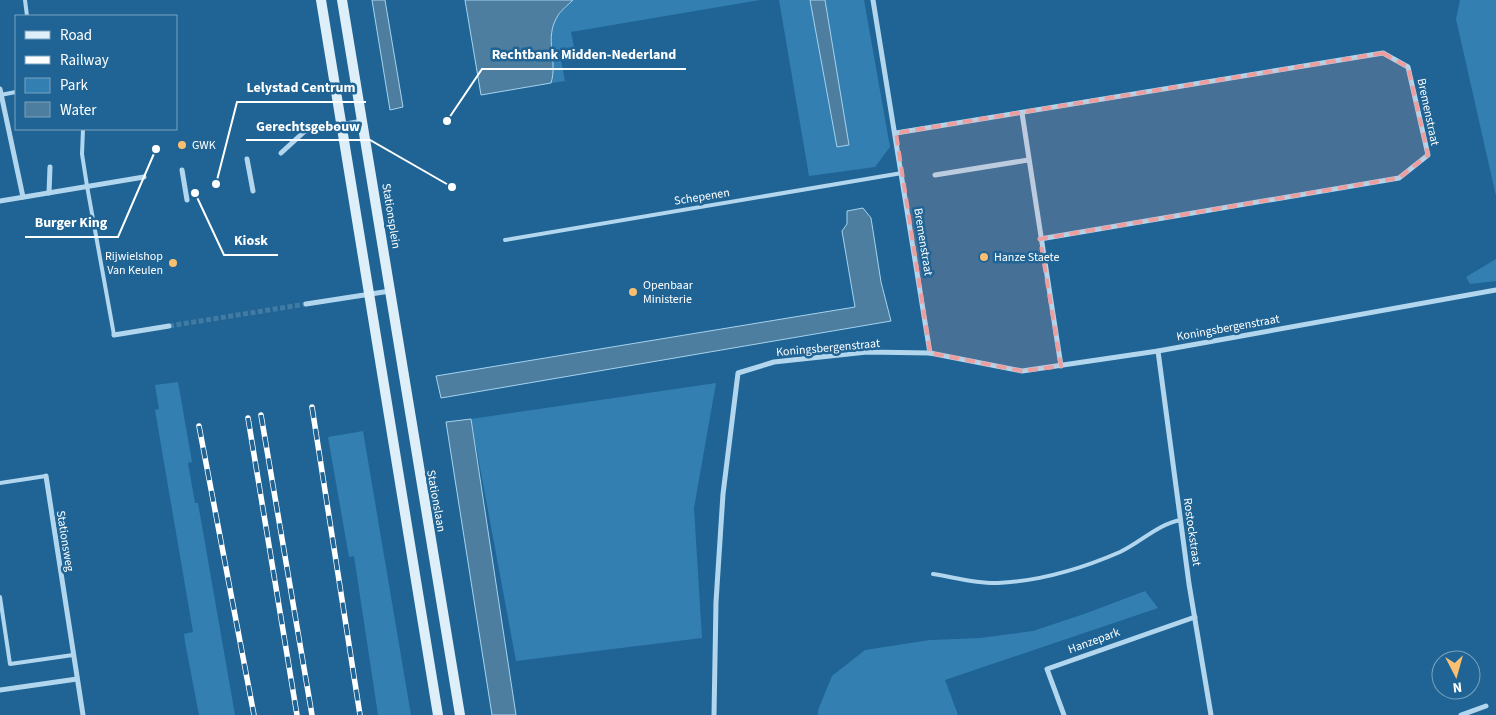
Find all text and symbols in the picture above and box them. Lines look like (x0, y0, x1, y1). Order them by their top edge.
legend (15, 15, 178, 130)
text: Road (60, 25, 92, 46)
callout: Rechtbank Midden-Nederland (482, 40, 686, 69)
text: Rechtbank Midden-Nederland (492, 45, 676, 65)
text: Railway (60, 50, 109, 71)
callout: Lelystad Centrum (237, 73, 366, 102)
text: Park (60, 75, 89, 96)
street label: Bremenstraat (1413, 77, 1443, 147)
text: Lelystad Centrum (246, 78, 356, 98)
text: Water (60, 100, 97, 121)
callout: Gerechtsgebouw (246, 111, 370, 140)
text: Gerechtsgebouw (256, 117, 360, 137)
place label: GWK (192, 137, 216, 154)
marker: GWK (176, 139, 188, 151)
street label: Stationsplein (377, 182, 405, 250)
street label: Schepenen (673, 184, 731, 210)
street label: Bremenstraat (909, 207, 937, 277)
callout: Burger King (25, 208, 118, 237)
text: Burger King (35, 213, 108, 233)
callout: Kiosk (224, 226, 278, 255)
text: Kiosk (234, 231, 268, 251)
place label: Rijwielshop Van Keulen (105, 248, 163, 279)
place label: Hanze Staete (994, 249, 1059, 266)
marker: Hanze Staete (978, 251, 990, 263)
marker: Rijwielshop Van Keulen (167, 257, 179, 269)
place label: Openbaar Ministerie (643, 277, 694, 308)
marker: Openbaar Ministerie (627, 286, 639, 298)
street label: Koningsbergenstraat (1175, 311, 1281, 345)
street label: Koningsbergenstraat (775, 335, 881, 361)
street label: Stationslaan (422, 469, 450, 533)
street label: Rostockstraat (1179, 497, 1205, 567)
street label: Stationsweg (52, 509, 78, 573)
street label: Hanzepark (1066, 624, 1122, 658)
north arrow (1431, 650, 1481, 700)
text: N (1452, 677, 1463, 697)

